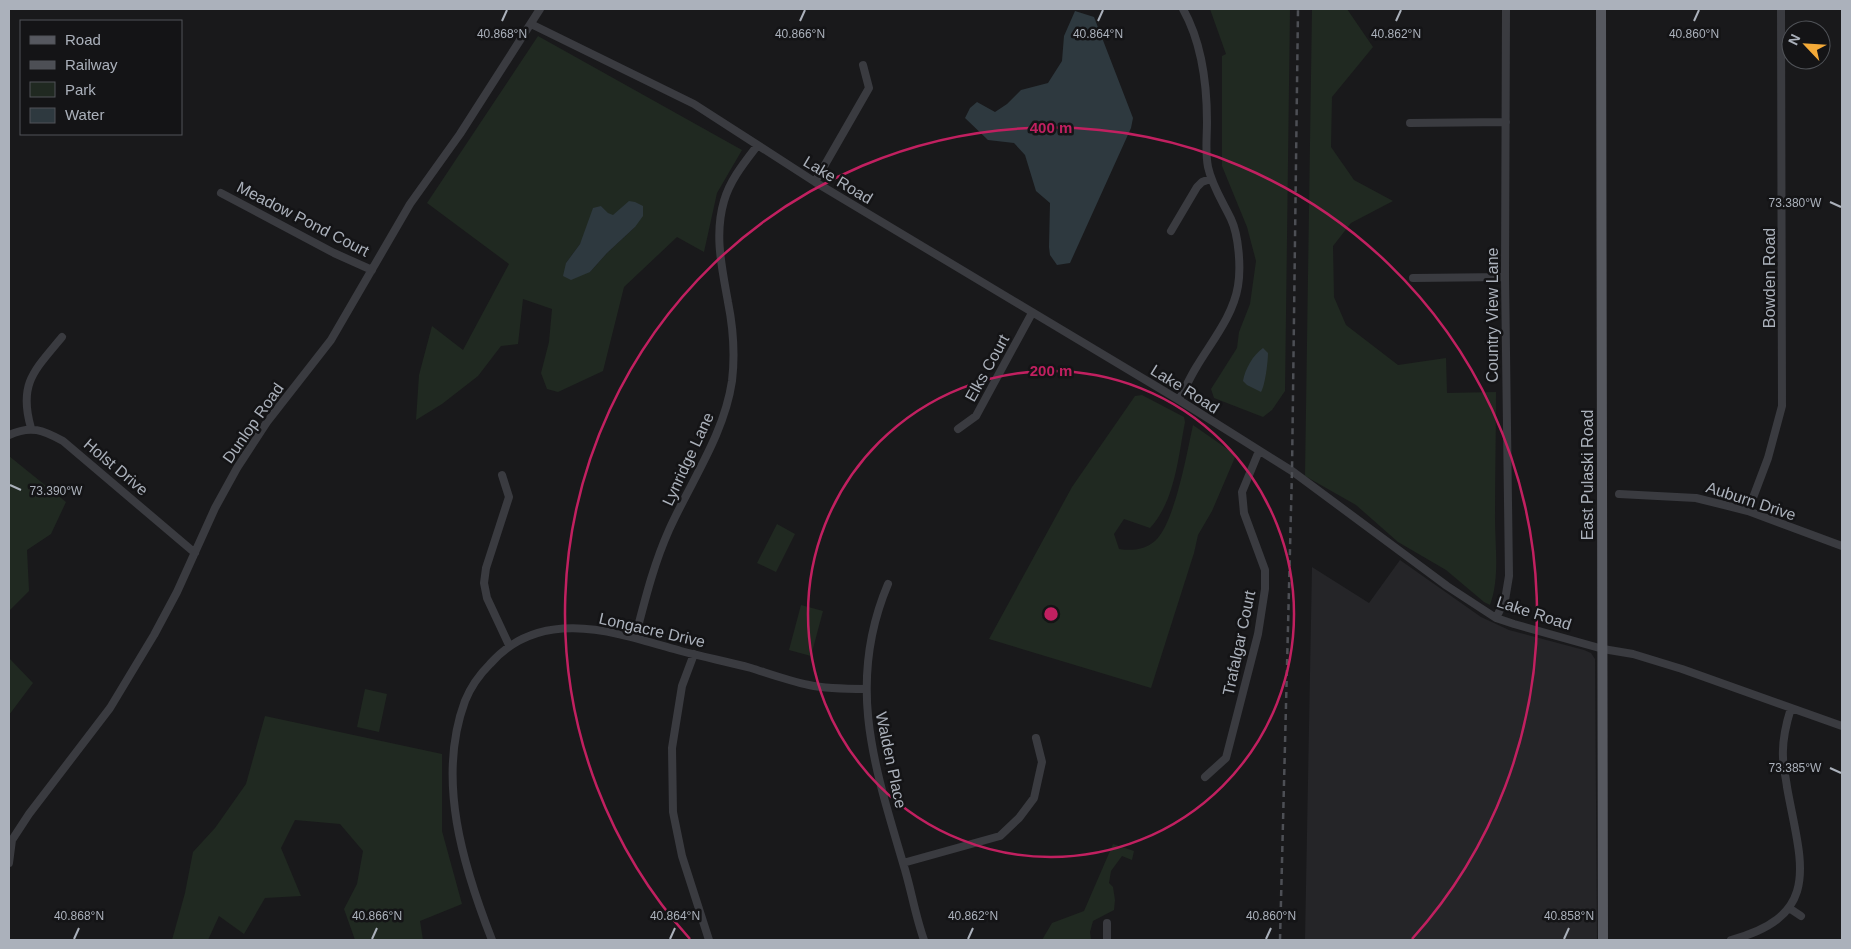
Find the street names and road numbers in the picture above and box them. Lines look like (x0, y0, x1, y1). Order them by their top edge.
street label: Lake Road (800, 153, 876, 207)
street label: Meadow Pond Court (234, 178, 372, 260)
street label: Bowden Road (1761, 228, 1778, 328)
street label: Country View Lane (1484, 247, 1501, 382)
street label: Elks Court (962, 331, 1013, 404)
street label: Lake Road (1148, 361, 1222, 417)
street label: Dunlop Road (219, 380, 287, 466)
street label: Lynridge Lane (659, 410, 717, 508)
street label: East Pulaski Road (1579, 410, 1596, 540)
street label: Holst Drive (81, 435, 152, 499)
street label: Auburn Drive (1704, 478, 1798, 524)
street label: Trafalgar Court (1220, 588, 1259, 697)
street label: Lake Road (1495, 593, 1573, 633)
street label: Longacre Drive (597, 610, 707, 651)
street label: Walden Place (872, 710, 910, 810)

